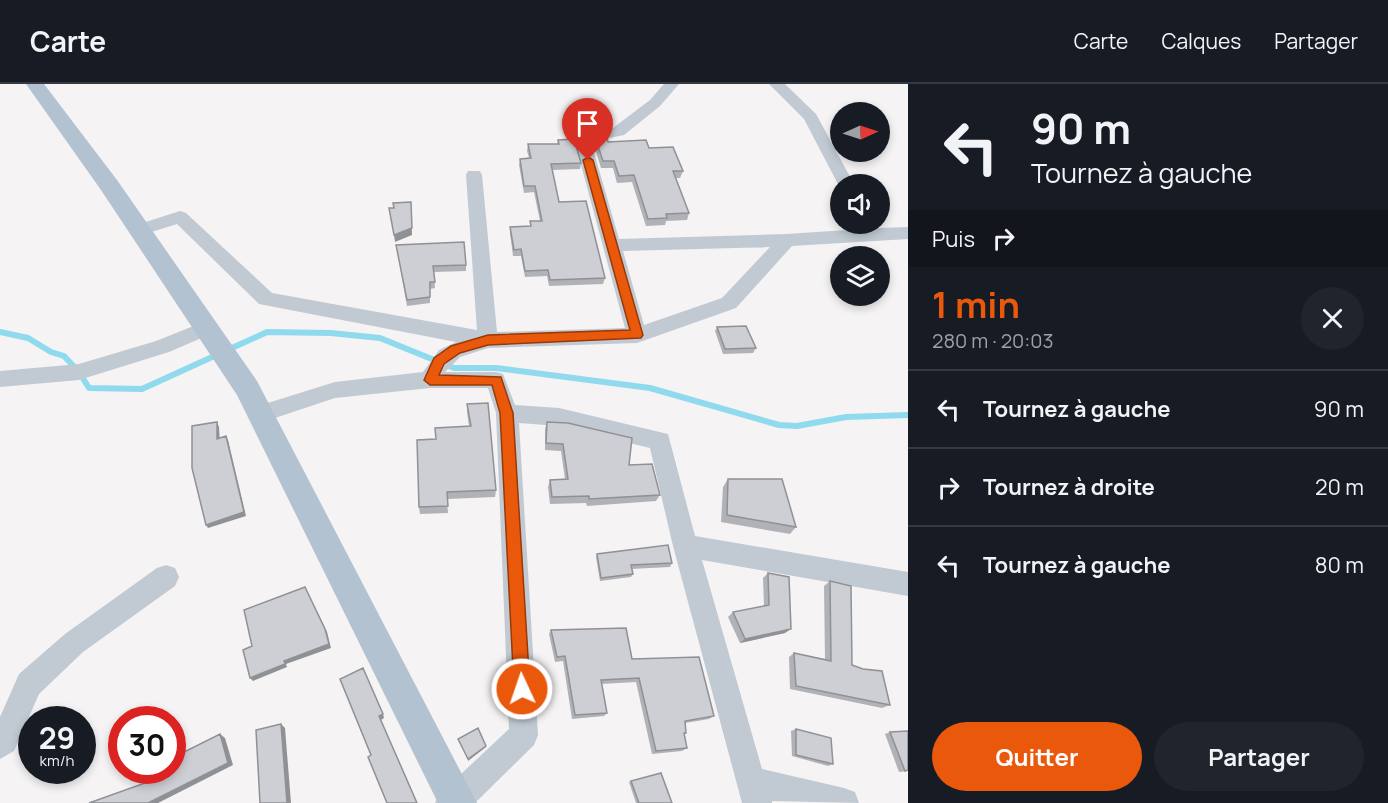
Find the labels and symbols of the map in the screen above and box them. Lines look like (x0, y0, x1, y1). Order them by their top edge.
pin (562, 98, 613, 160)
north arrow (830, 102, 890, 162)
position arrow (490, 657, 554, 721)
speed limit sign: 30 (108, 706, 186, 784)

